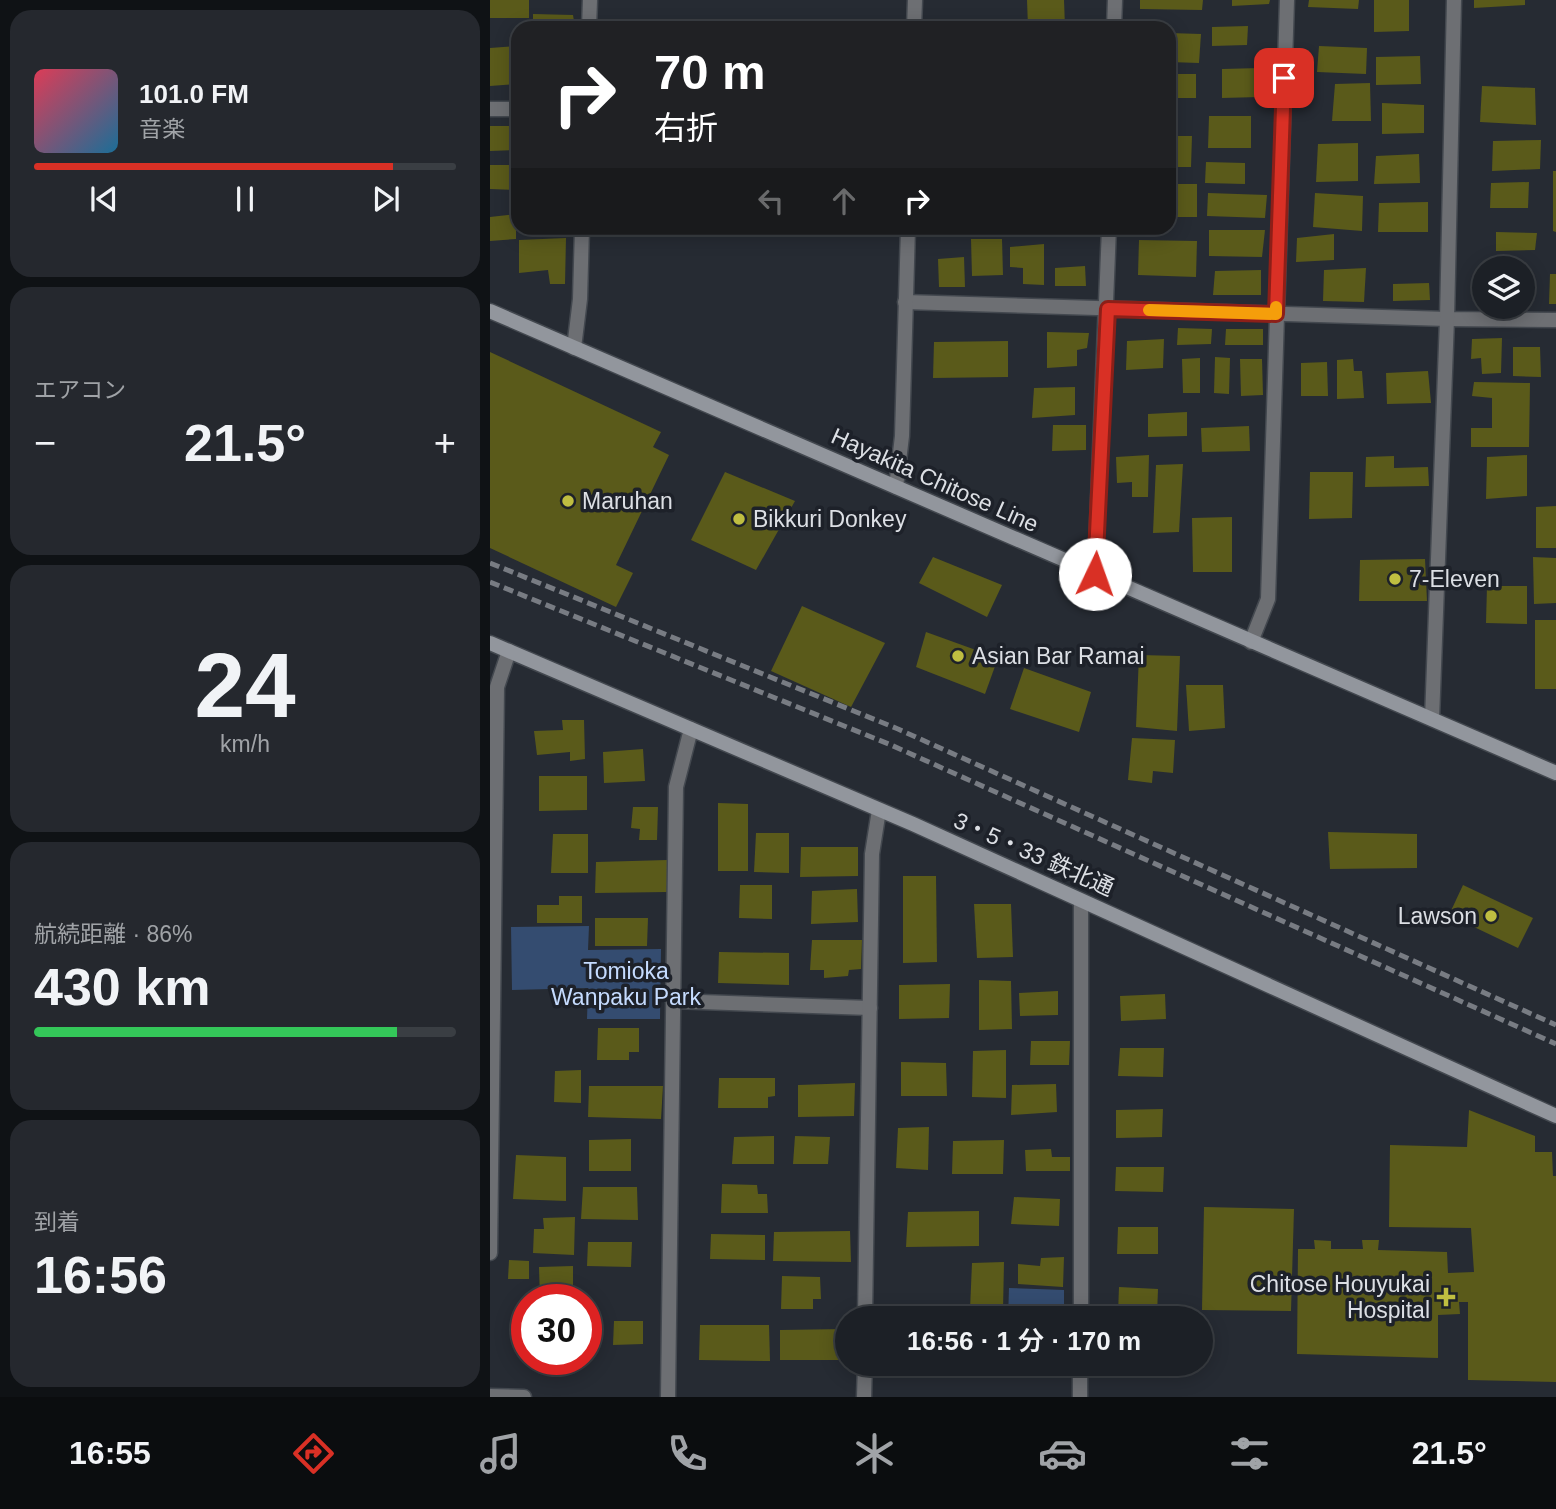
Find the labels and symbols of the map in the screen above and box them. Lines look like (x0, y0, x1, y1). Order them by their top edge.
pin (1254, 48, 1314, 108)
street label: Hayakita Chitose Line (828, 423, 1042, 537)
place label: Maruhan (582, 488, 673, 514)
marker: Maruhan (560, 493, 576, 509)
place label: Bikkuri Donkey (753, 506, 907, 532)
marker: Bikkuri Donkey (731, 511, 747, 527)
position arrow (1058, 537, 1132, 611)
place label: 7-Eleven (1409, 566, 1500, 592)
marker: 7-Eleven (1387, 571, 1403, 587)
place label: Asian Bar Ramai (972, 643, 1145, 669)
marker: Asian Bar Ramai (950, 648, 966, 664)
street label: 3・5・33 鉄北通 (950, 807, 1118, 901)
place label: Lawson (1398, 903, 1477, 929)
marker: Lawson (1483, 908, 1499, 924)
park label: Tomioka Wanpaku Park (551, 958, 701, 1010)
place label: Chitose Houyukai Hospital (1250, 1271, 1430, 1323)
speed limit sign: 30 (511, 1284, 602, 1375)
marker: Chitose Houyukai Hospital (1436, 1287, 1456, 1307)

